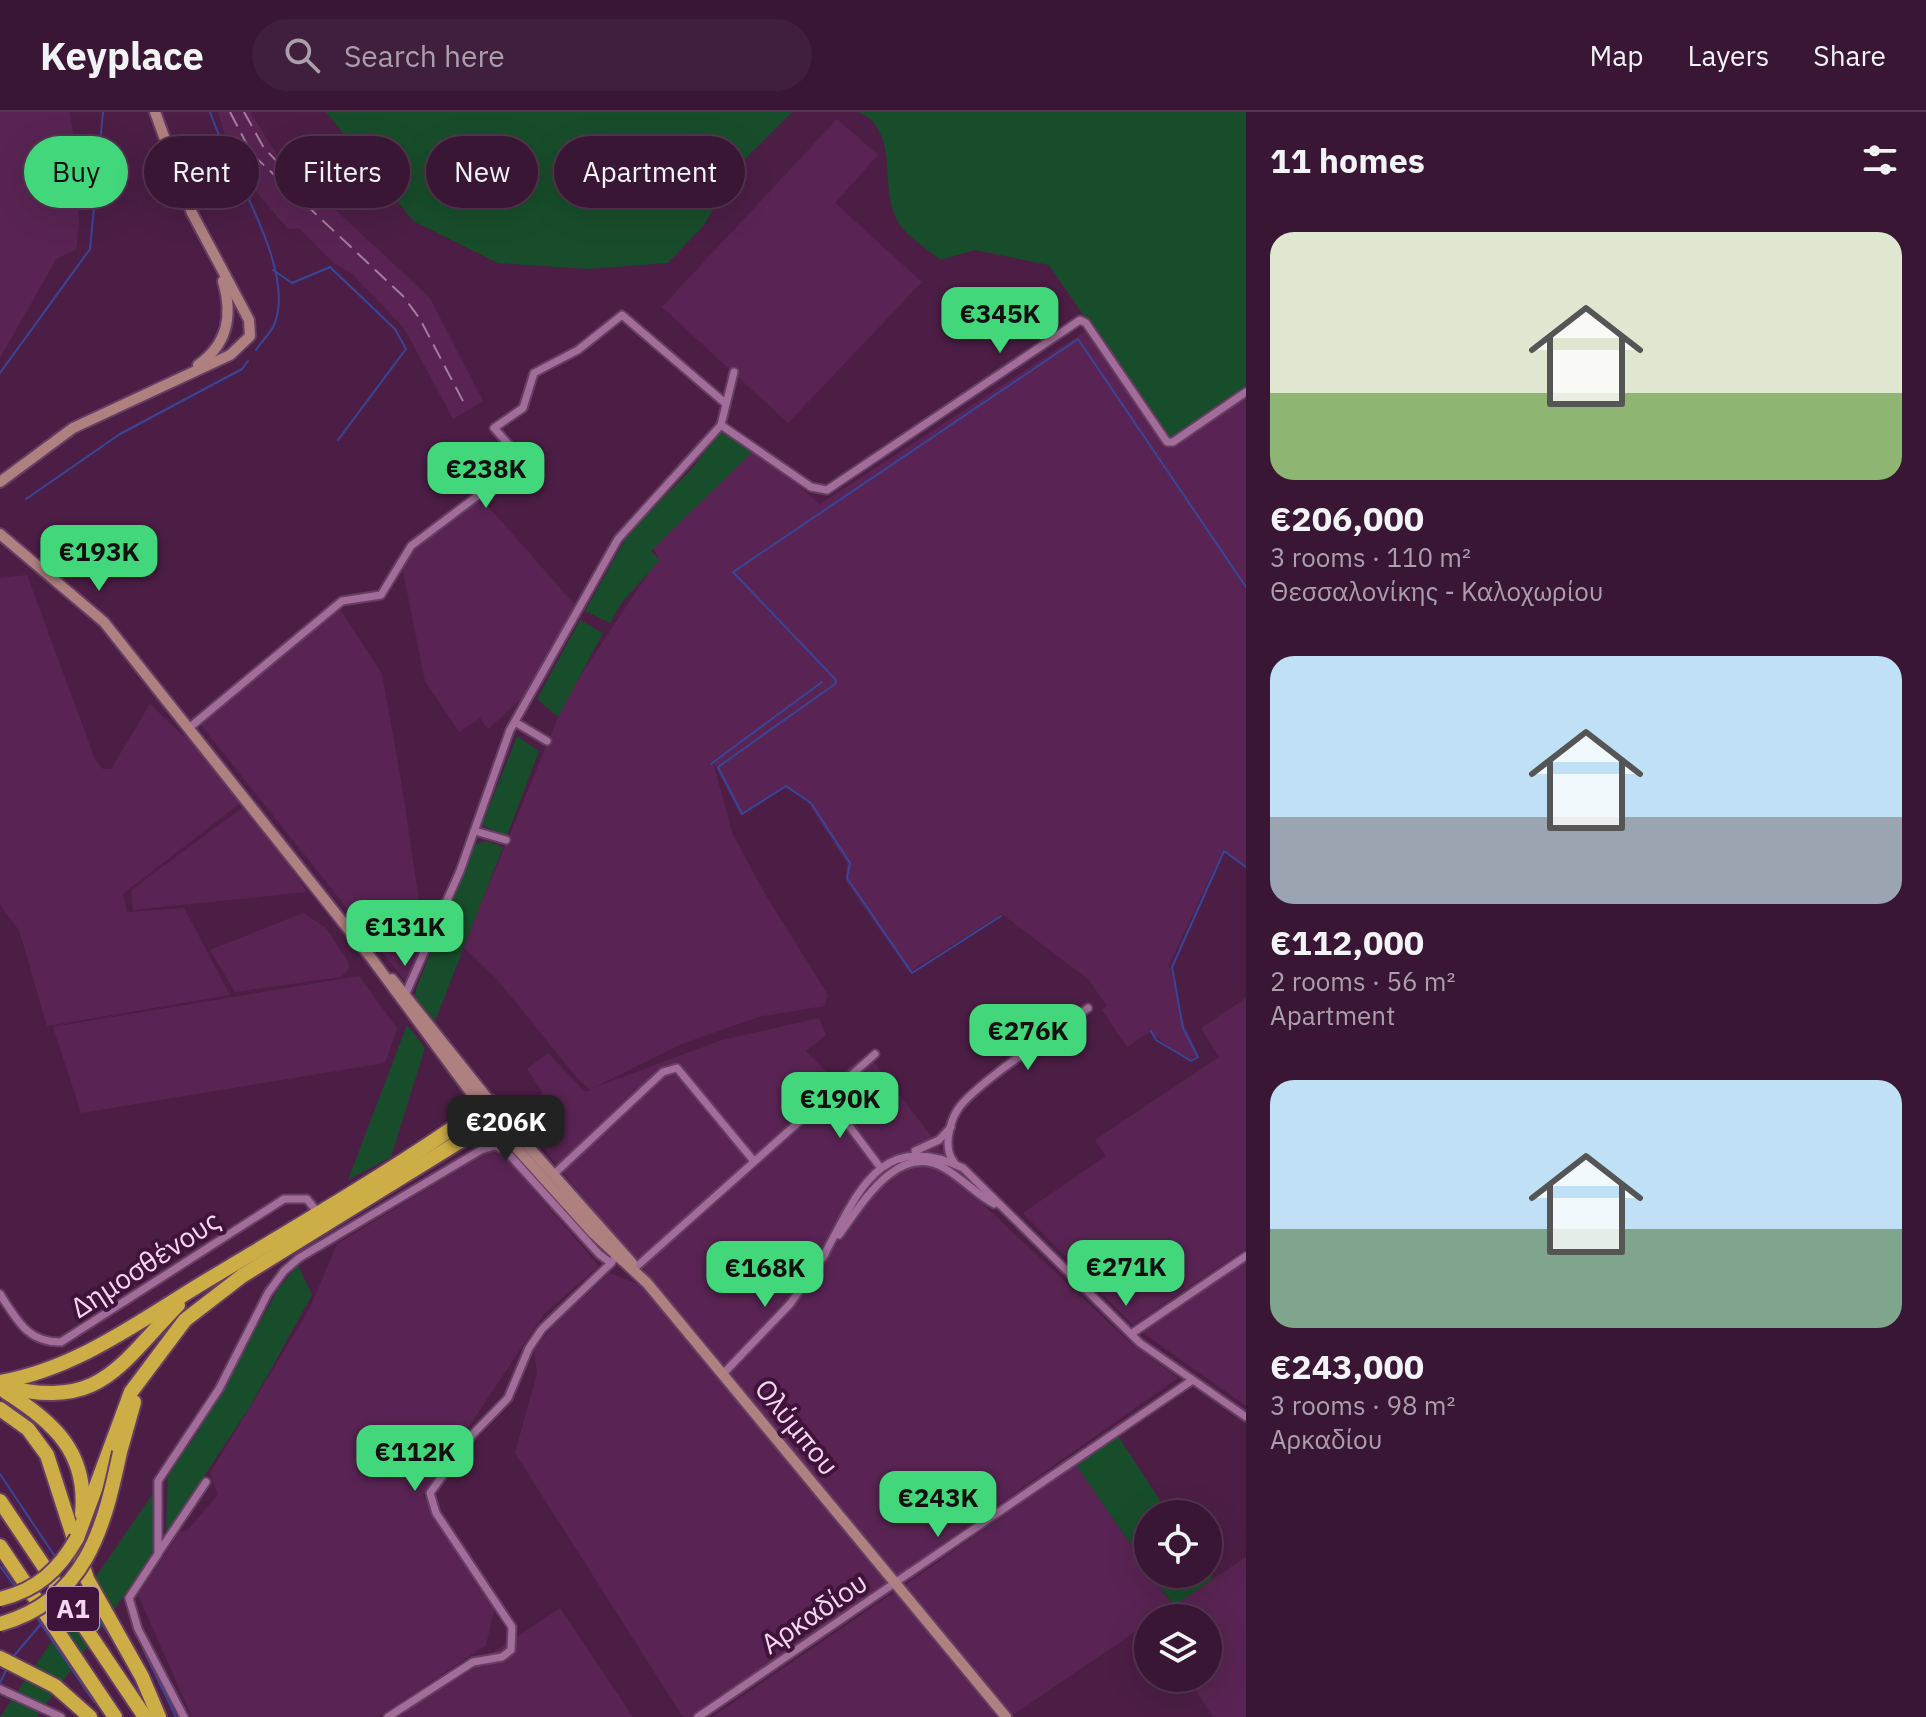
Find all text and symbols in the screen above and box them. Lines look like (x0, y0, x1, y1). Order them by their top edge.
search box (252, 19, 812, 91)
text: Keyplace (40, 31, 204, 80)
icon: search (280, 33, 324, 77)
text: Search here (344, 36, 505, 75)
text: Map (1589, 37, 1643, 74)
text: Layers (1687, 37, 1769, 74)
text: Share (1813, 37, 1886, 74)
chip: Buy (24, 136, 128, 208)
chip: Rent (144, 136, 259, 208)
chip: Filters (275, 136, 410, 208)
chip: New (426, 136, 538, 208)
chip: Apartment (554, 136, 745, 208)
text: 11 homes (1270, 138, 1425, 182)
icon: filters (1858, 138, 1902, 182)
icon: home (1514, 284, 1658, 428)
pin: €345K (944, 287, 1056, 355)
text: €345K (959, 296, 1041, 330)
pin: €238K (430, 442, 542, 510)
text: €238K (445, 451, 527, 485)
text: €206,000 (1270, 496, 1424, 540)
pin: €193K (43, 525, 155, 593)
text: €193K (58, 534, 140, 568)
text: 3 rooms · 110 m² (1270, 540, 1471, 574)
text: Θεσσαλονίκης - Καλοχωρίου (1270, 574, 1604, 608)
icon: home (1514, 708, 1658, 852)
pin: €131K (349, 900, 461, 968)
text: €131K (364, 909, 446, 943)
text: €112,000 (1270, 920, 1424, 964)
text: 2 rooms · 56 m² (1270, 964, 1455, 998)
text: Apartment (1270, 998, 1395, 1032)
pin: €276K (972, 1004, 1084, 1072)
text: €276K (987, 1013, 1069, 1047)
pin: €190K (784, 1072, 896, 1140)
text: €190K (799, 1081, 881, 1115)
pin: €206K (450, 1095, 562, 1163)
text: €206K (465, 1104, 547, 1138)
icon: home (1514, 1132, 1658, 1276)
street label: Δημοσθένους (63, 1201, 227, 1326)
pin: €271K (1070, 1240, 1182, 1308)
pin: €168K (709, 1241, 821, 1309)
text: €271K (1085, 1249, 1167, 1283)
text: €168K (724, 1250, 806, 1284)
text: €243,000 (1270, 1344, 1424, 1388)
street label: Ολύμπου (747, 1371, 848, 1483)
text: 3 rooms · 98 m² (1270, 1388, 1455, 1422)
text: Αρκαδίου (1270, 1422, 1382, 1456)
pin: €112K (359, 1425, 471, 1493)
text: €112K (374, 1434, 456, 1468)
pin: €243K (882, 1471, 994, 1539)
text: €243K (897, 1480, 979, 1514)
map controls (1134, 1500, 1222, 1692)
button: locate (1134, 1500, 1222, 1588)
street label: Αρκαδίου (753, 1563, 874, 1662)
road number: Α1 (47, 1587, 99, 1631)
button: layers (1134, 1604, 1222, 1692)

